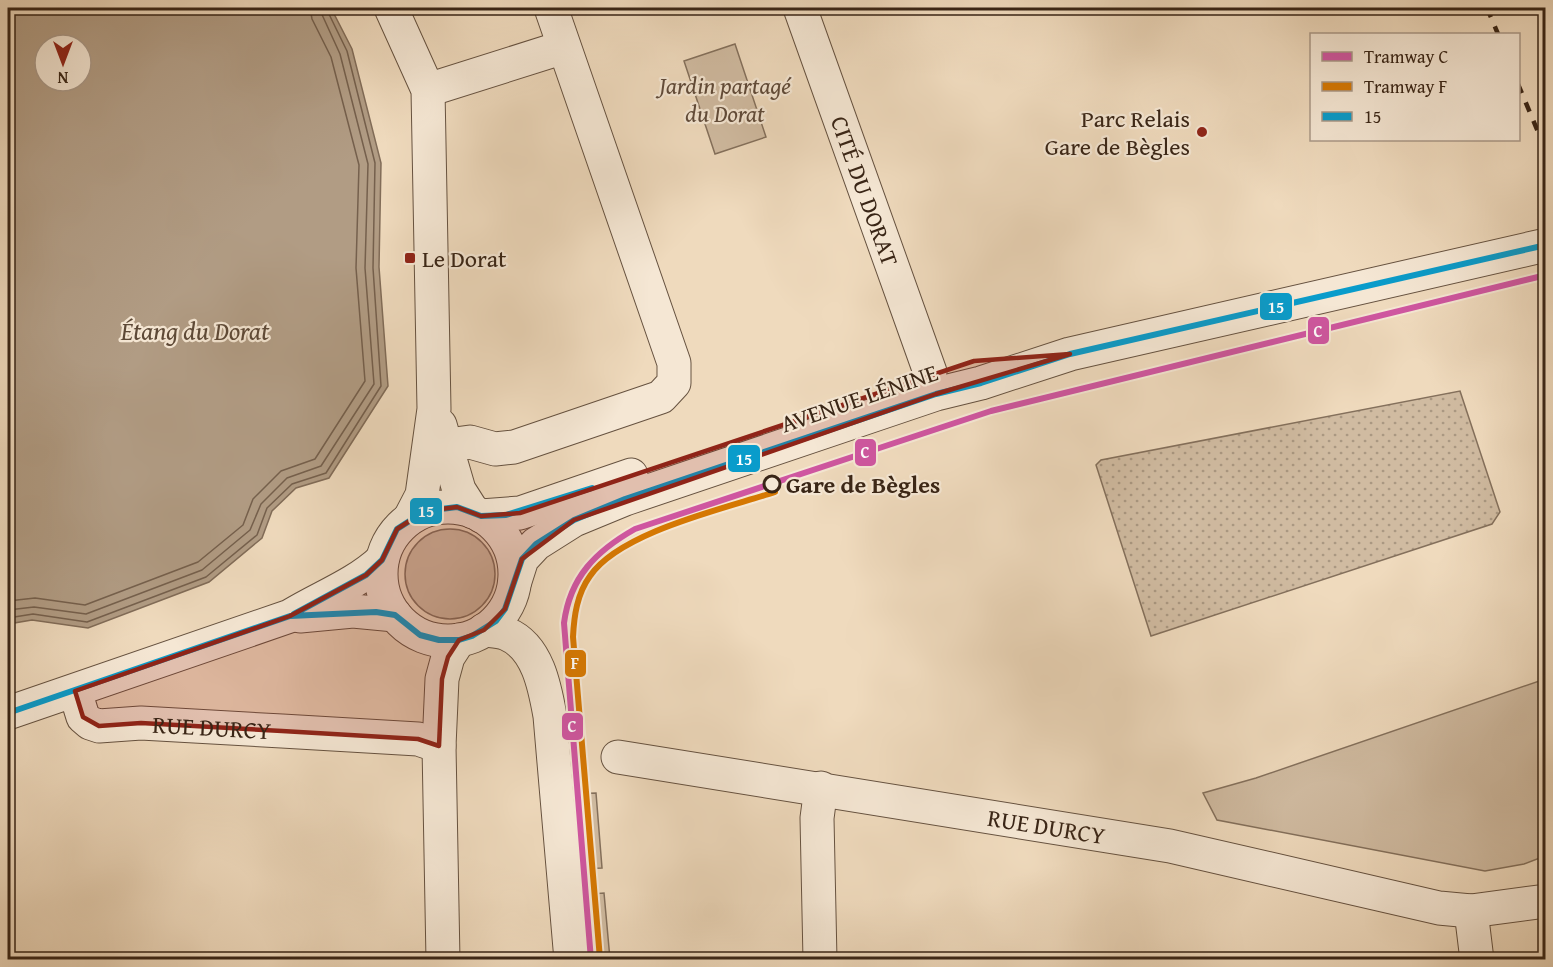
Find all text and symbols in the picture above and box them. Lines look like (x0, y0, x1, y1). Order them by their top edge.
north arrow (33, 33, 93, 93)
legend (1310, 33, 1520, 141)
text: Tramway C (1364, 43, 1448, 70)
text: N (57, 66, 68, 90)
park label: Jardin partagé du Dorat (655, 68, 792, 131)
text: Tramway F (1364, 73, 1447, 100)
place label: Parc Relais Gare de Bègles (1045, 101, 1190, 164)
text: 15 (1364, 103, 1381, 130)
street label: CITÉ DU DORAT (822, 111, 908, 270)
marker: Parc Relais Gare de Bègles (1195, 125, 1209, 139)
place label: Le Dorat (422, 241, 507, 276)
marker: Le Dorat (403, 251, 417, 265)
line badge: 15 (1259, 292, 1293, 321)
text: 15 (1268, 295, 1284, 319)
water label: Étang du Dorat (120, 311, 270, 350)
line badge: C (1307, 316, 1330, 345)
text: C (1313, 319, 1323, 343)
street label: AVENUE LÉNINE (776, 355, 942, 441)
line badge: C (854, 438, 877, 467)
text: C (860, 440, 870, 464)
line badge: 15 (727, 444, 761, 473)
text: 15 (736, 447, 752, 471)
place label: Gare de Bègles (786, 467, 940, 502)
marker: Gare de Bègles (763, 475, 781, 493)
line badge: 15 (409, 497, 443, 525)
text: 15 (418, 499, 434, 523)
line badge: F (564, 649, 587, 678)
text: F (571, 651, 579, 675)
street label: RUE DURCY (152, 706, 272, 748)
line badge: C (561, 712, 584, 741)
text: C (567, 714, 577, 738)
street label: RUE DURCY (985, 799, 1108, 853)

